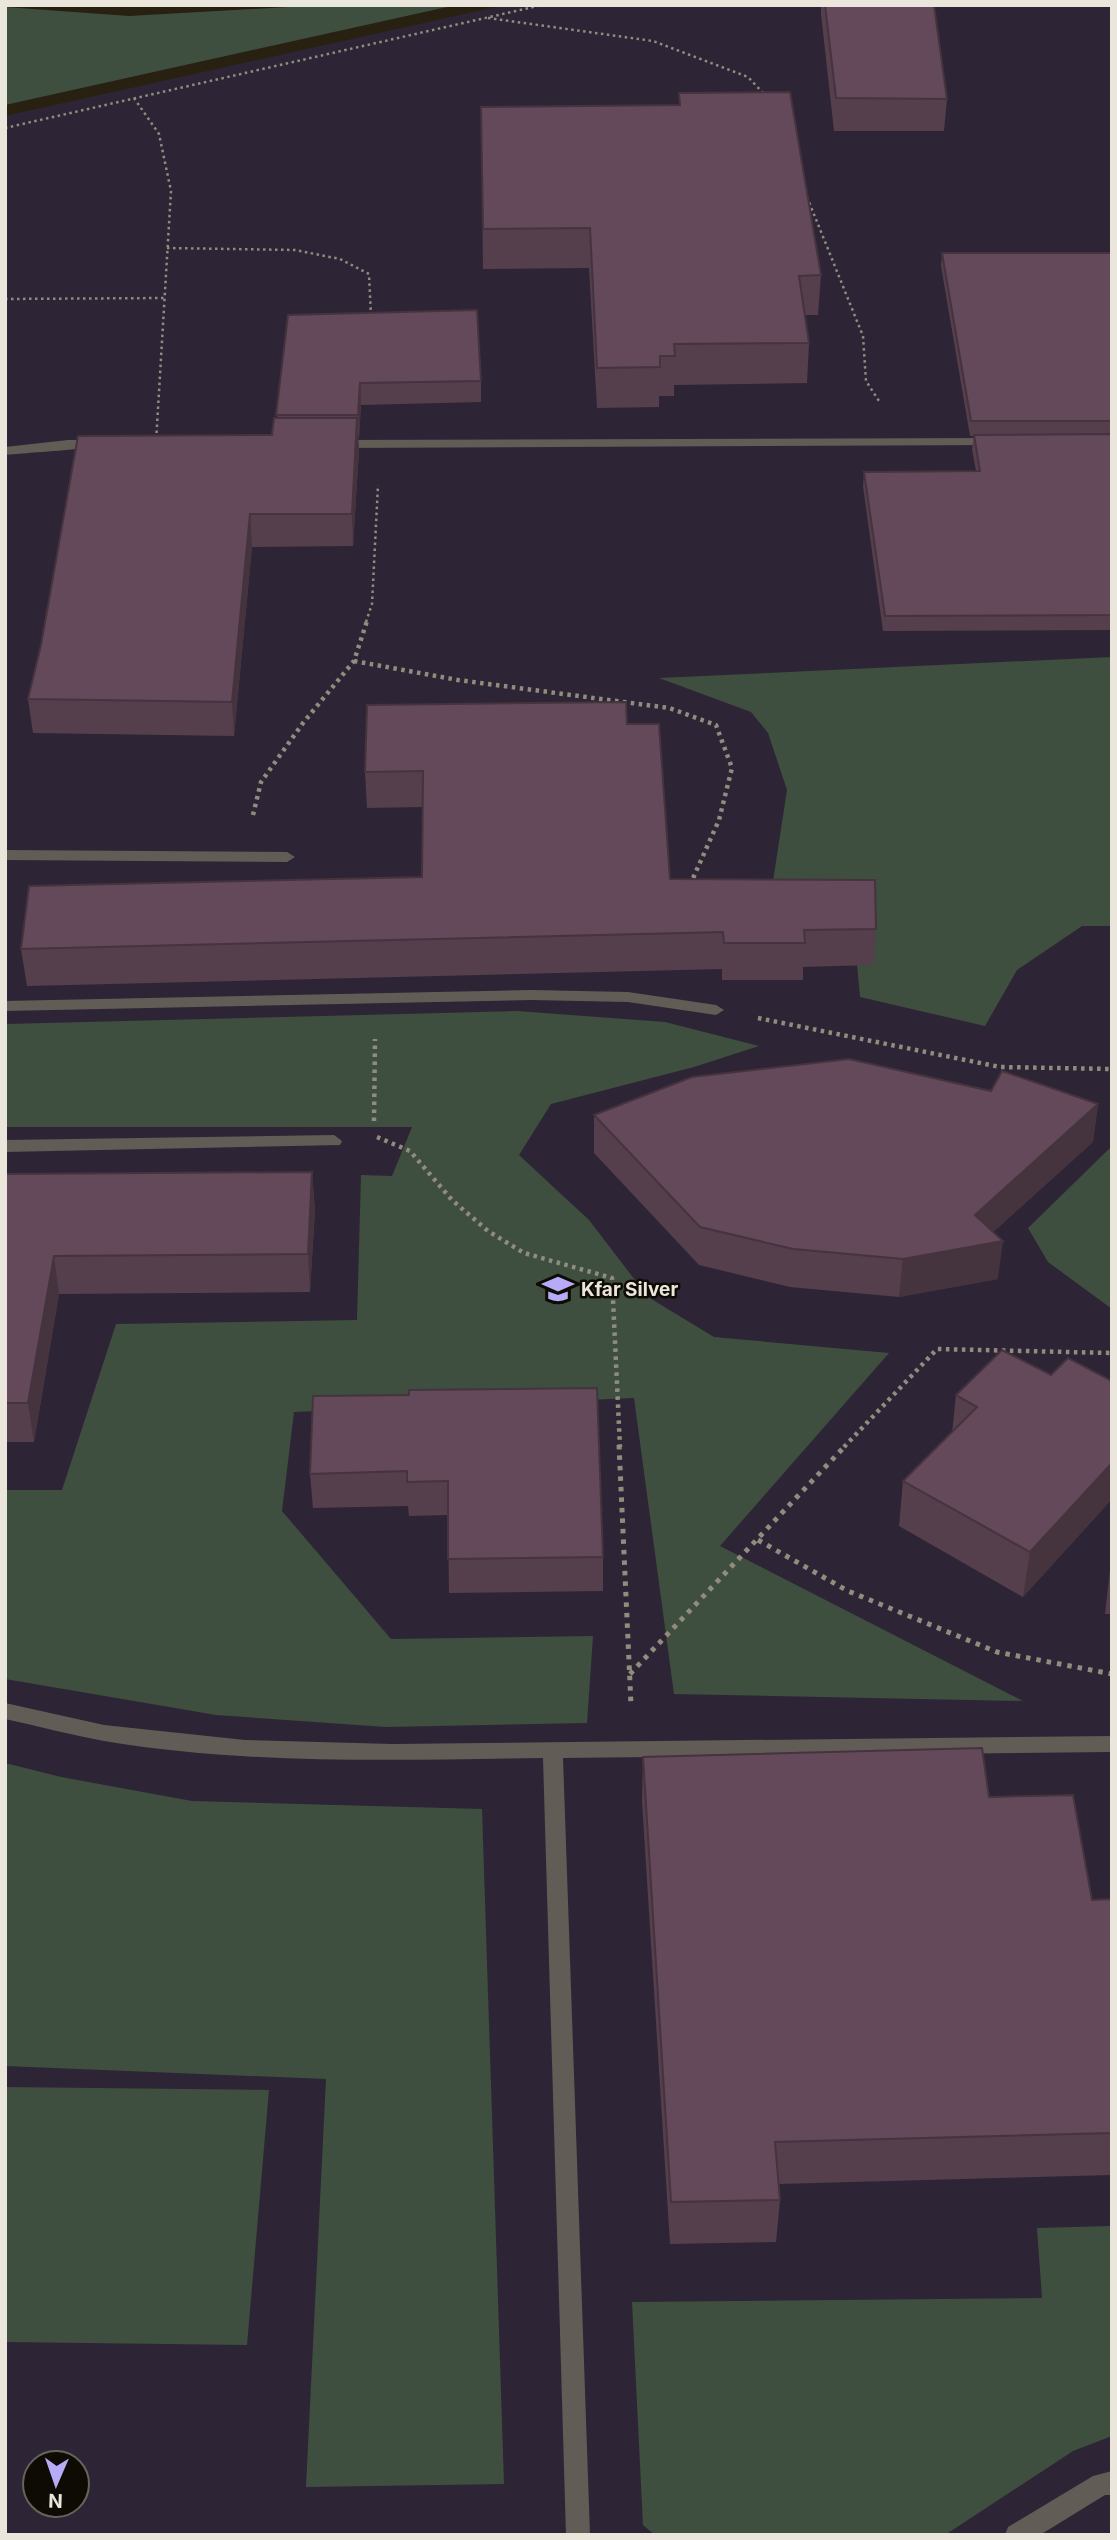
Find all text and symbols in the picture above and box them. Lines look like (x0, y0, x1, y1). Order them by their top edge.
school or university icon: Kfar Silver (541, 1272, 575, 1306)
place label: Kfar Silver (581, 1278, 678, 1301)
north arrow (21, 2449, 91, 2519)
text: N (48, 2489, 63, 2512)

